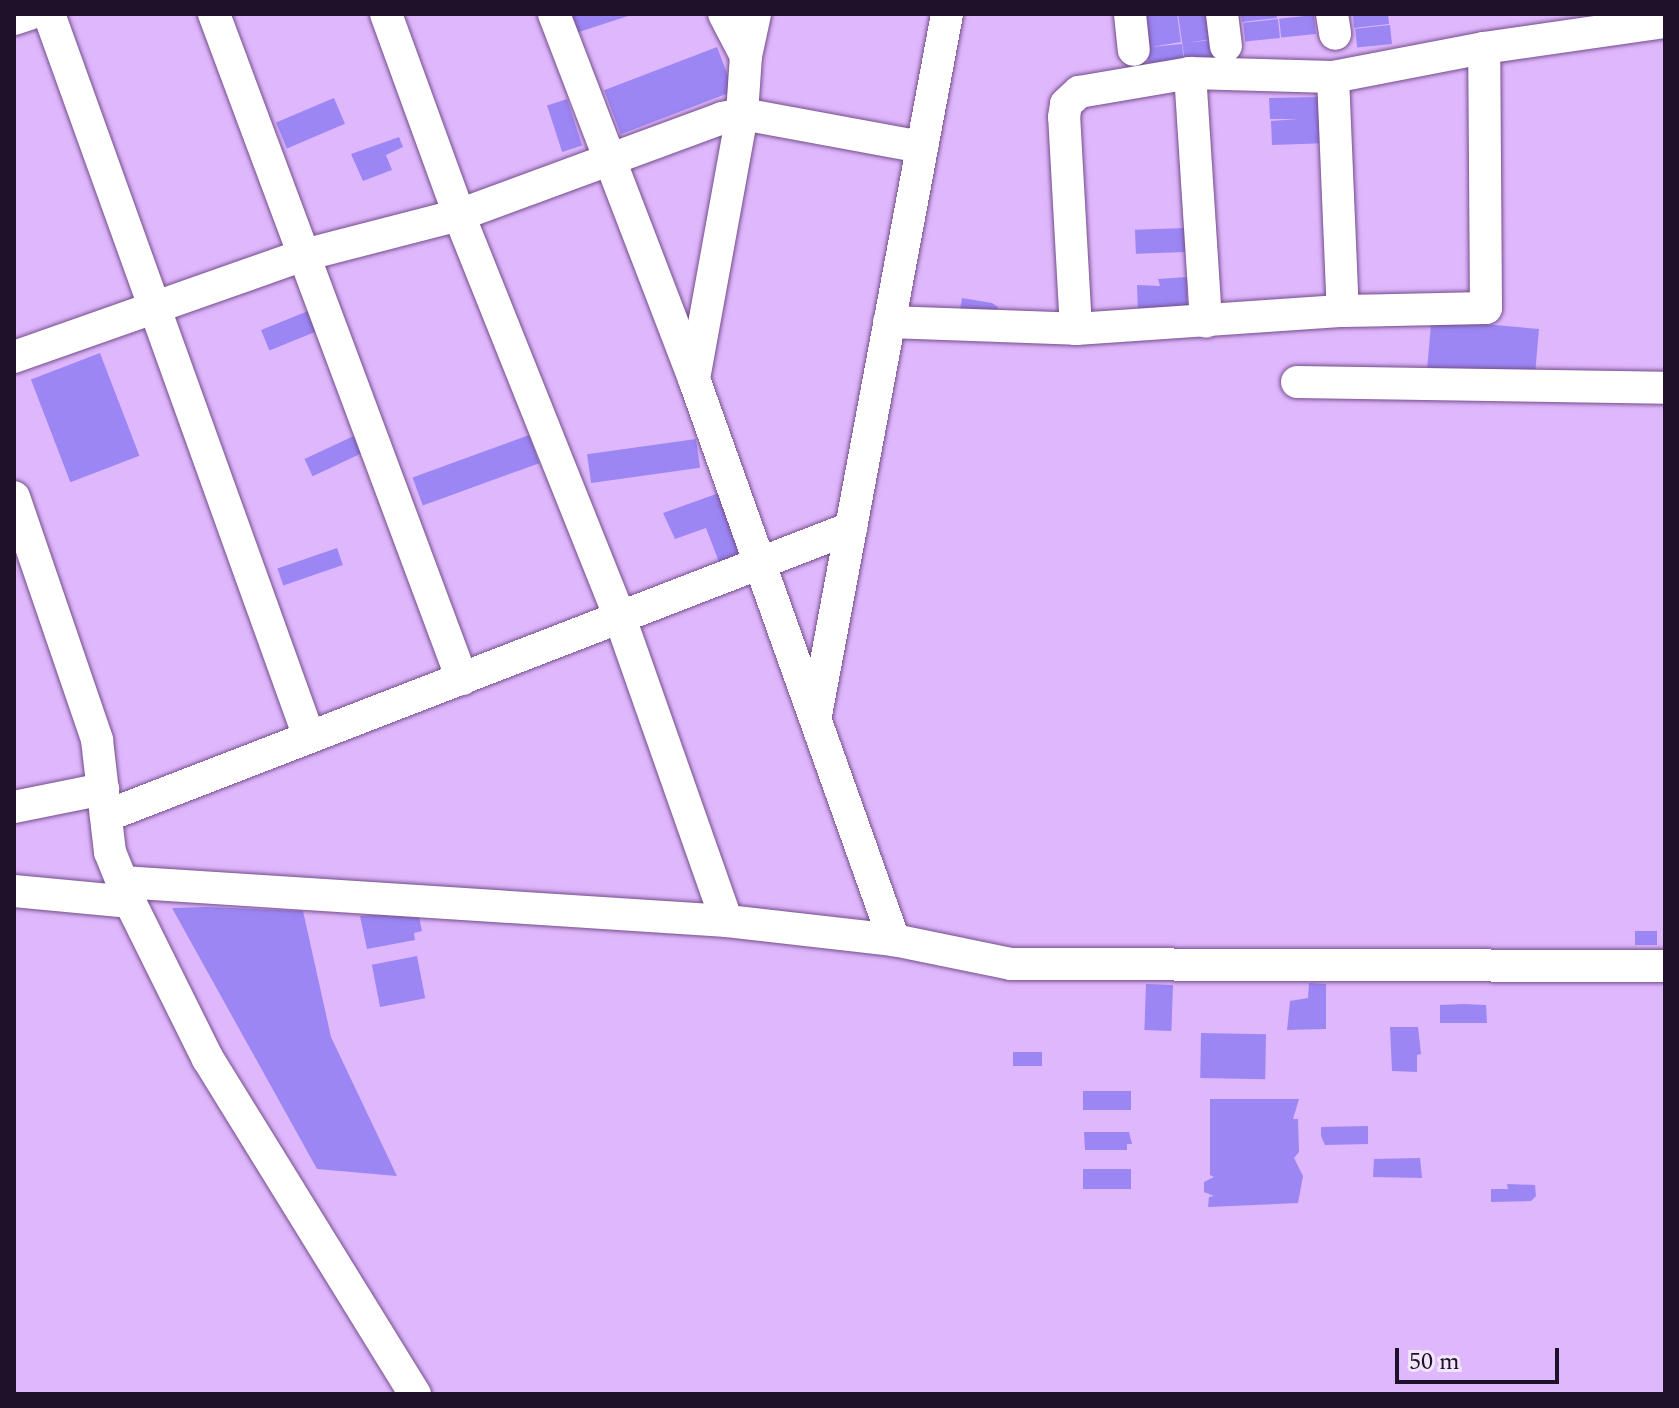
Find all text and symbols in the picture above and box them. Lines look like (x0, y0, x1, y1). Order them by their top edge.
scale bar (1399, 1332, 1563, 1382)
text: 50 m (1409, 1344, 1460, 1380)

